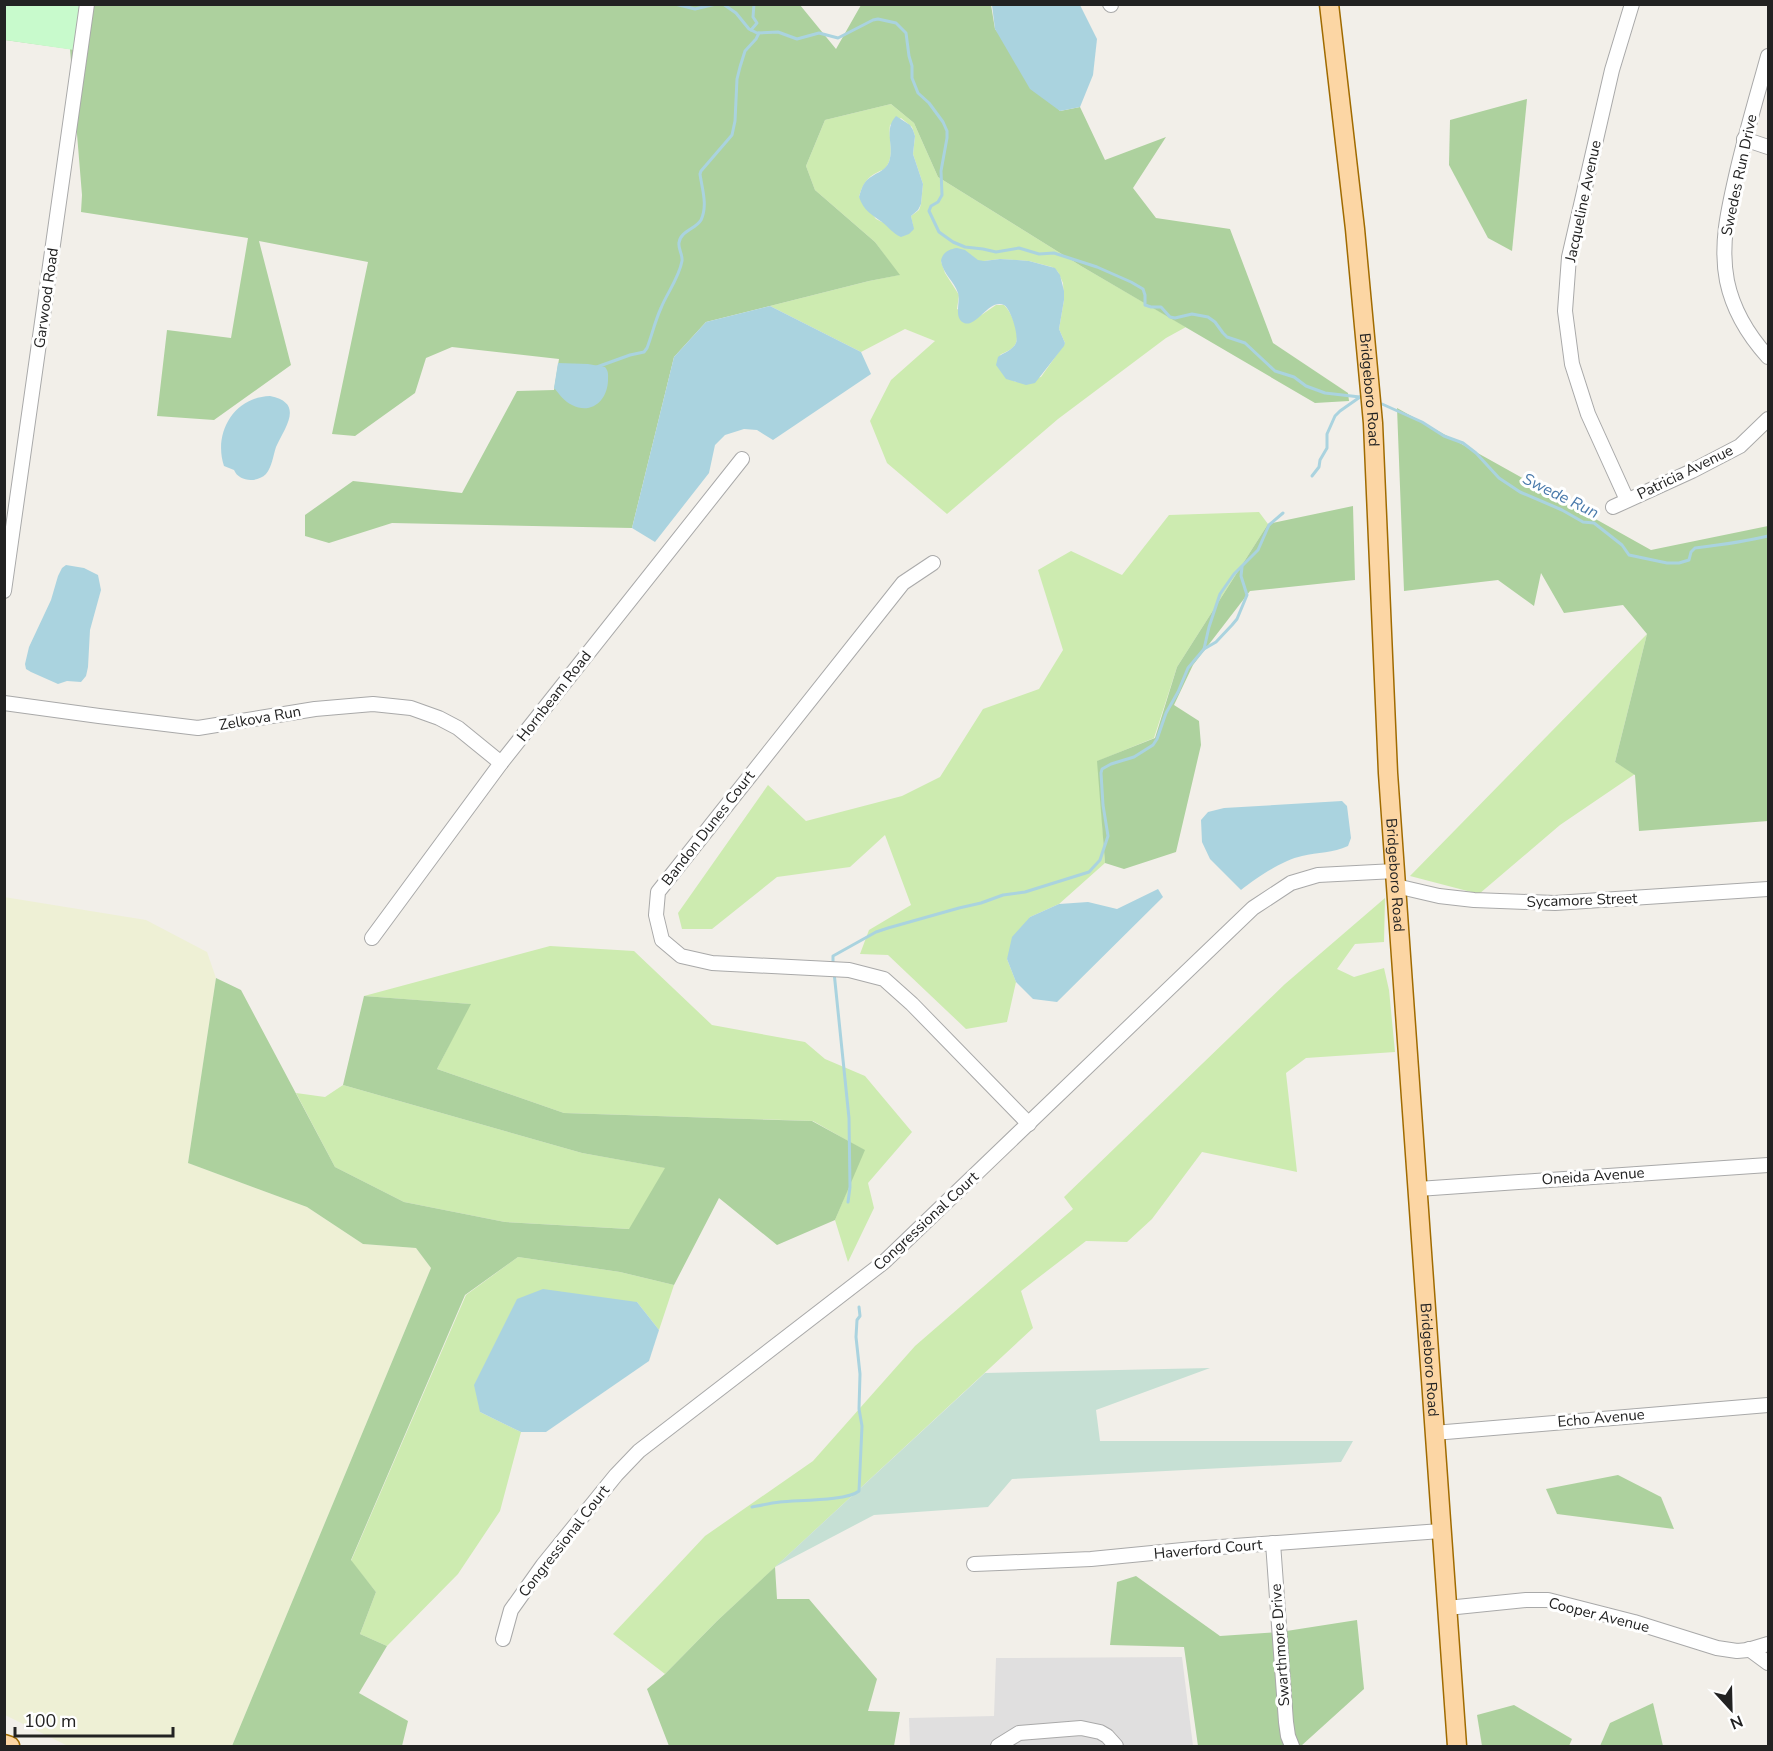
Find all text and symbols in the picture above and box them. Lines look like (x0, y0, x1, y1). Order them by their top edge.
street label: Swedes Run Drive (1716, 112, 1762, 238)
street label: Jacqueline Avenue (1560, 138, 1606, 265)
street label: Garwood Road (29, 246, 63, 350)
street label: Bridgeboro Road (1355, 332, 1384, 447)
street label: Patricia Avenue (1634, 440, 1736, 504)
water label: Swede Run (1519, 468, 1602, 524)
street label: Hornbeam Road (512, 647, 596, 745)
street label: Zelkova Run (217, 701, 303, 735)
street label: Bandon Dunes Court (657, 766, 760, 890)
street label: Bridgeboro Road (1381, 818, 1409, 933)
street label: Sycamore Street (1526, 888, 1638, 912)
street label: Oneida Avenue (1541, 1162, 1645, 1190)
street label: Congressional Court (869, 1167, 983, 1275)
street label: Bridgeboro Road (1416, 1302, 1444, 1417)
street label: Echo Avenue (1557, 1404, 1645, 1432)
street label: Congressional Court (514, 1480, 614, 1601)
street label: Haverford Court (1153, 1534, 1264, 1564)
street label: Swarthmore Drive (1266, 1583, 1294, 1707)
street label: Cooper Avenue (1546, 1593, 1652, 1637)
north arrow (1701, 1679, 1761, 1739)
scale bar (15, 1700, 172, 1738)
text: 100 m (24, 1709, 76, 1733)
text: N (1727, 1710, 1746, 1734)

